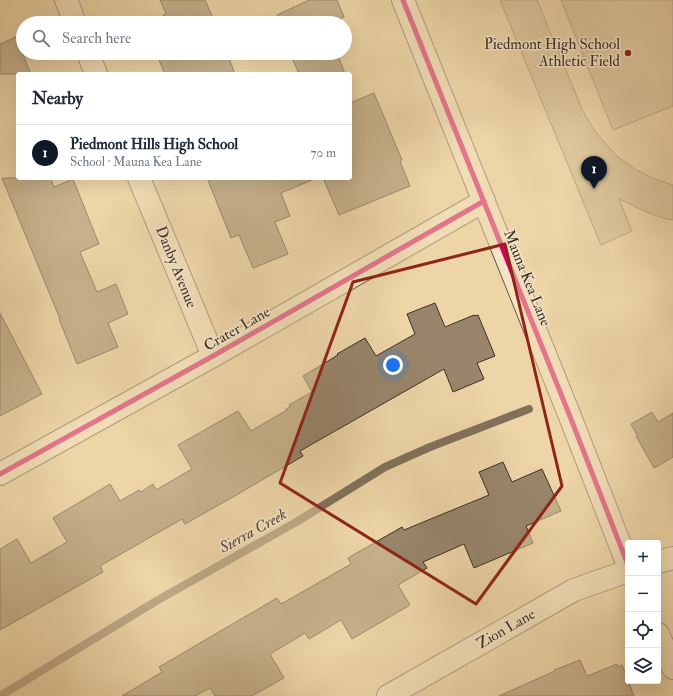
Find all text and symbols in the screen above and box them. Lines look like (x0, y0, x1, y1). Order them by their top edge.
search box (16, 16, 352, 60)
icon: search (30, 27, 52, 49)
text: Search here (62, 29, 131, 48)
place label: Piedmont High School Athletic Field (484, 35, 621, 71)
marker: Piedmont High School Athletic Field (623, 48, 633, 58)
text: Nearby (32, 88, 83, 109)
text: Piedmont Hills High School (70, 135, 238, 154)
text: 1 (43, 145, 47, 161)
text: 70 m (311, 145, 336, 161)
text: School · Mauna Kea Lane (70, 154, 202, 170)
pin: 1 (581, 156, 607, 189)
street label: Danby Avenue (151, 223, 201, 311)
street label: Mauna Kea Lane (499, 227, 555, 329)
street label: Crater Lane (200, 302, 274, 356)
your location (383, 355, 403, 375)
water label: Sierra Creek (215, 504, 291, 558)
map controls (625, 540, 661, 684)
button: + (625, 540, 661, 576)
button: − (625, 576, 661, 612)
street label: Zion Lane (473, 605, 539, 653)
button: locate (625, 612, 661, 648)
button: layers (625, 648, 661, 684)

